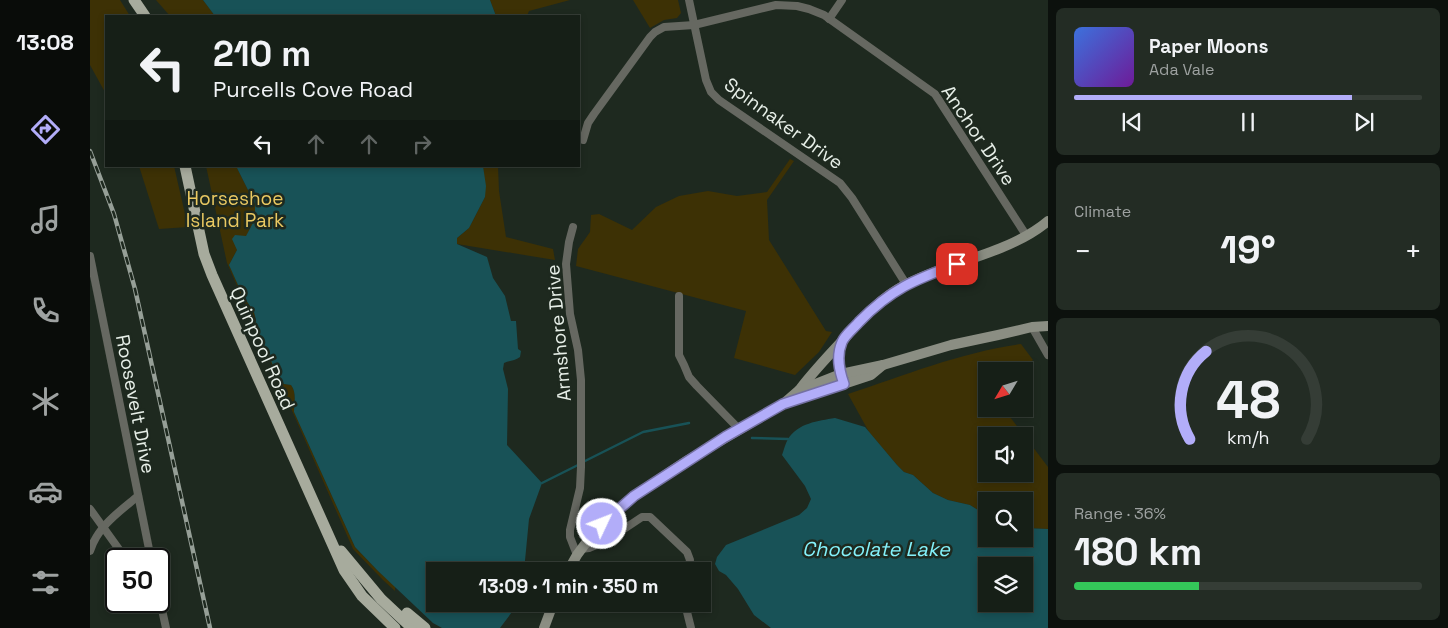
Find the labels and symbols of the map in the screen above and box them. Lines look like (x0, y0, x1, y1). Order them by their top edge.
street label: Spinnaker Drive (719, 72, 848, 175)
street label: Anchor Drive (936, 80, 1021, 190)
park label: Horseshoe Island Park (186, 186, 284, 233)
pin (936, 243, 978, 285)
street label: Armshore Drive (540, 263, 577, 402)
street label: Quinpool Road (224, 283, 301, 414)
street label: Roosevelt Drive (110, 332, 161, 476)
north arrow (978, 362, 1032, 418)
position arrow (575, 497, 627, 549)
water label: Chocolate Lake (802, 536, 951, 562)
speed limit sign: 50 (105, 548, 170, 613)

